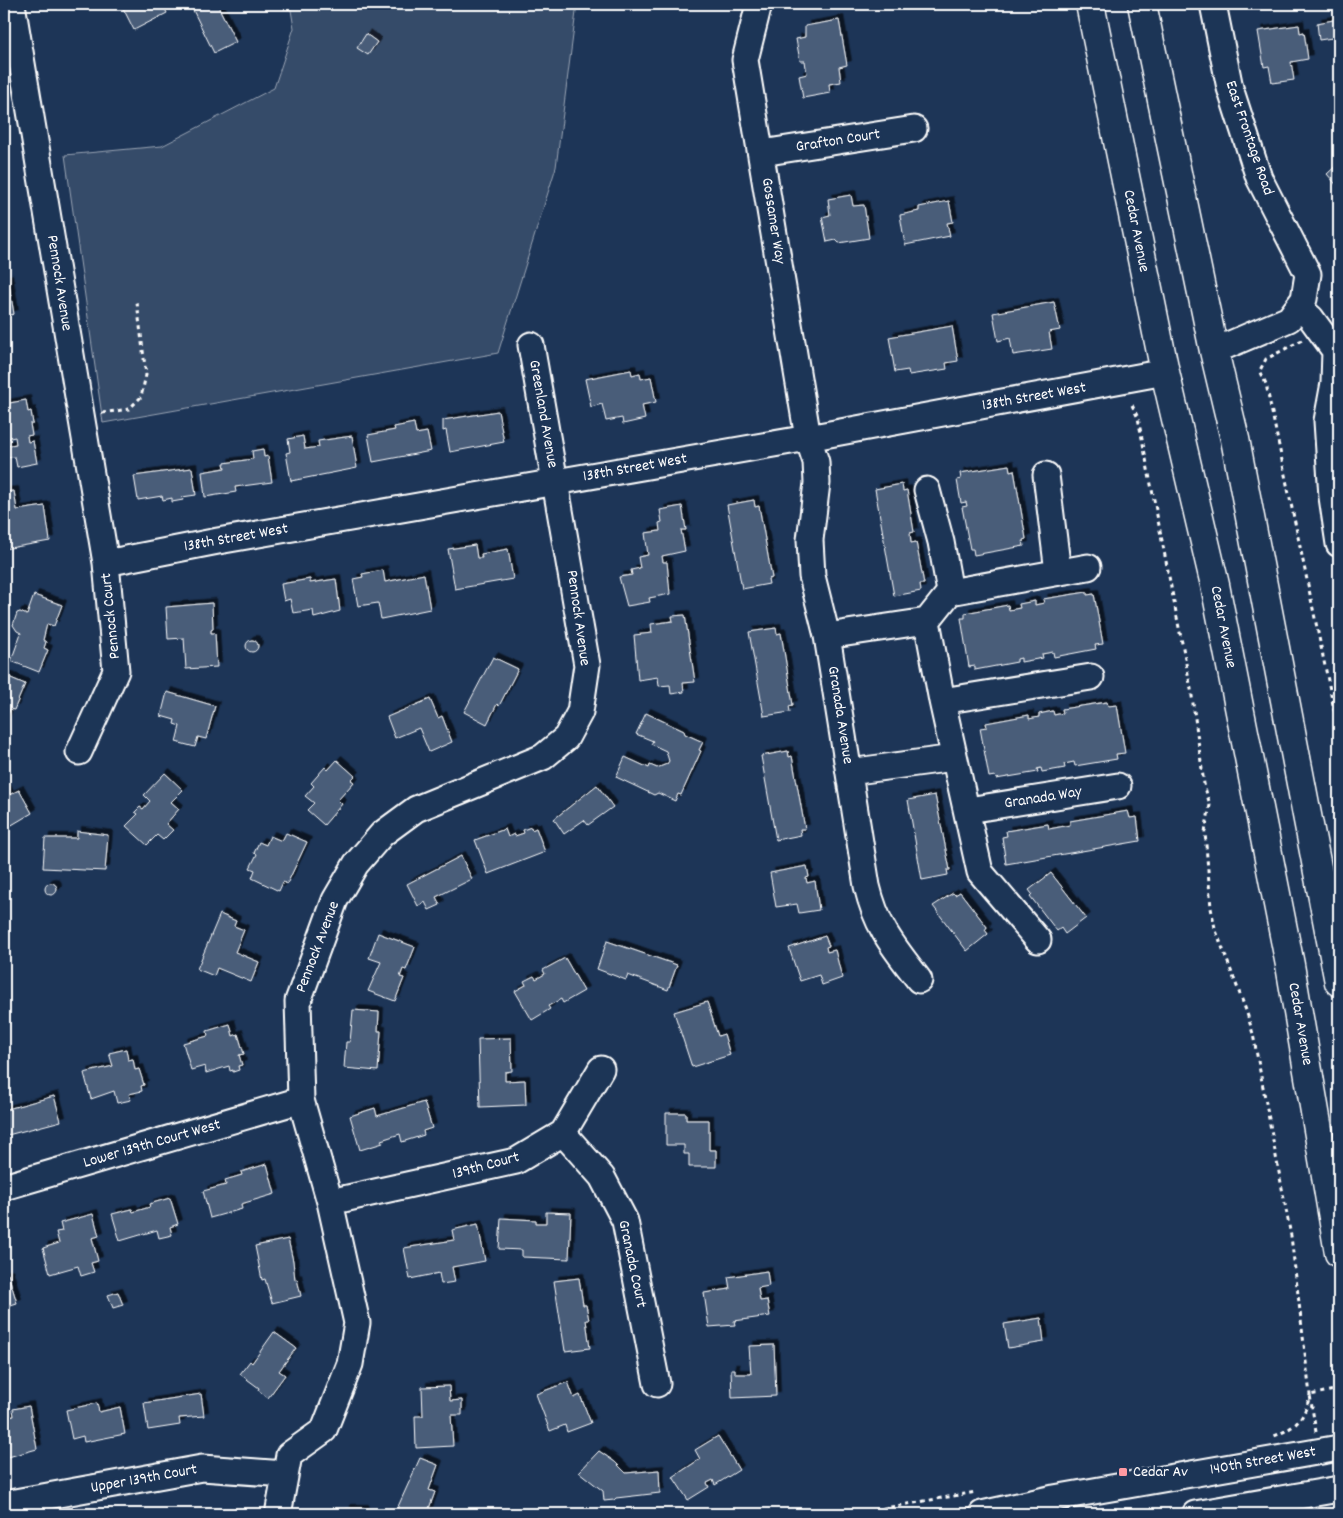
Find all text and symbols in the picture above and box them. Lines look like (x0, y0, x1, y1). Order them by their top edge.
street label: East Frontage Road (1219, 78, 1279, 198)
street label: Grafton Court (794, 123, 882, 159)
street label: Gossamer Way (755, 176, 791, 266)
street label: Cedar Avenue (1117, 188, 1155, 274)
street label: Pennock Avenue (40, 233, 78, 333)
street label: Greenland Avenue (522, 358, 564, 470)
street label: 138th Street West (980, 377, 1088, 417)
street label: 138th Street West (581, 448, 689, 488)
street label: 138th Street West (182, 518, 290, 558)
street label: Pennock Avenue (560, 569, 596, 667)
street label: Pennock Court (95, 572, 127, 660)
street label: Cedar Avenue (1204, 584, 1242, 670)
street label: Granada Avenue (821, 664, 859, 766)
street label: Granada Way (1003, 780, 1084, 815)
street label: Pennock Avenue (290, 898, 346, 996)
street label: Cedar Avenue (1281, 981, 1319, 1067)
street label: Lower 139th Court West (81, 1113, 223, 1175)
street label: 139th Court (450, 1146, 522, 1186)
street label: Granada Court (612, 1218, 653, 1310)
street label: 140th Street West (1208, 1440, 1318, 1482)
street label: Upper 139th Court (89, 1458, 199, 1500)
place label: Cedar Av (1133, 1461, 1188, 1484)
marker: Cedar Av (1117, 1466, 1129, 1478)

